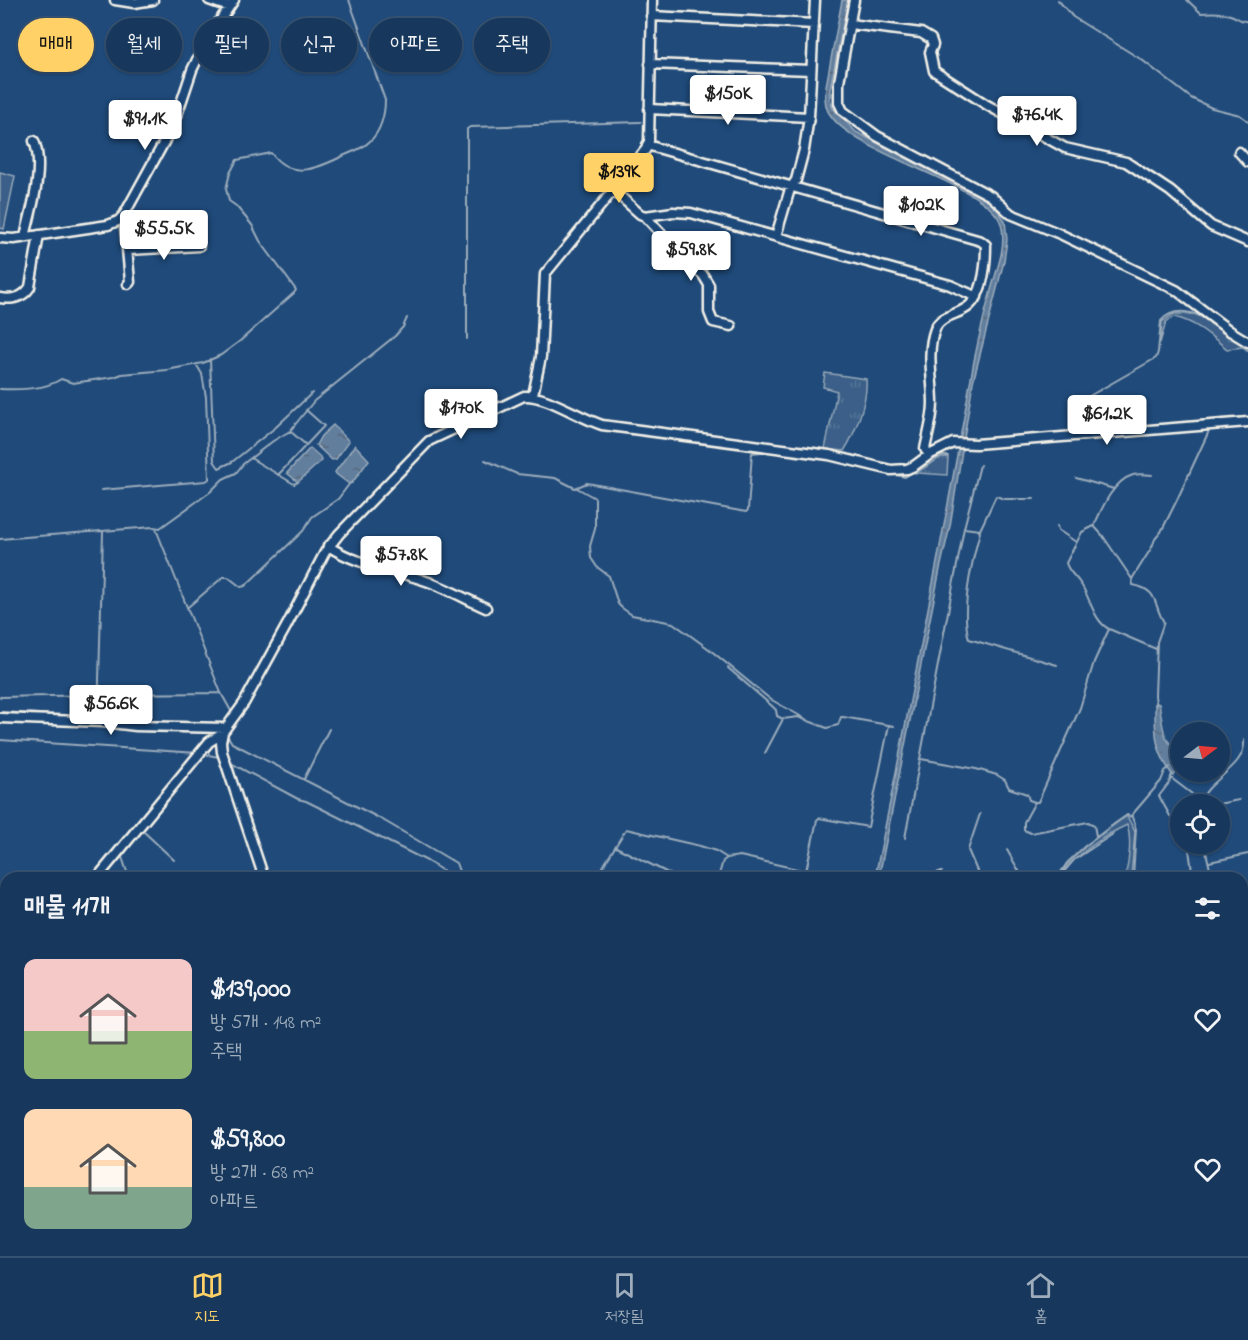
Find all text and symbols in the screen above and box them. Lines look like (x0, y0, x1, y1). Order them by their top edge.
chip: 매매 (18, 18, 94, 72)
chip: 월세 (106, 18, 182, 72)
chip: 필터 (194, 18, 269, 72)
chip: 신규 (281, 18, 357, 72)
chip: 아파트 (369, 18, 462, 72)
chip: 주택 (474, 18, 550, 72)
pin: $150K (686, 75, 770, 126)
text: $150K (704, 80, 752, 109)
pin: $76.4K (988, 96, 1086, 147)
pin: $91.1K (96, 100, 194, 151)
text: $76.4K (1011, 101, 1063, 130)
text: $91.1K (123, 105, 167, 134)
pin: $139K (577, 153, 661, 204)
text: $139K (598, 158, 640, 187)
pin: $102K (879, 186, 963, 237)
text: $102K (898, 191, 944, 220)
pin: $55.5K (115, 210, 213, 261)
text: $55.5K (134, 215, 194, 244)
pin: $59.8K (642, 231, 740, 282)
text: $59.8K (666, 236, 716, 265)
pin: $170K (419, 389, 503, 440)
text: $170K (438, 394, 484, 423)
pin: $61.2K (1058, 395, 1156, 446)
text: $61.2K (1082, 400, 1132, 429)
pin: $57.8K (352, 536, 450, 587)
text: $57.8K (374, 541, 428, 570)
pin: $56.6K (62, 685, 160, 736)
text: $56.6K (84, 690, 138, 719)
north arrow (1170, 722, 1230, 782)
map controls (1170, 722, 1230, 854)
button: locate (1170, 794, 1230, 854)
text: 매물 11개 (24, 889, 110, 927)
icon: filters (1191, 892, 1224, 925)
text: $139,000 (210, 971, 291, 1009)
icon: home (72, 983, 144, 1055)
icon: heart (1191, 1003, 1224, 1036)
text: 방 5개 · 148 m² (210, 1009, 321, 1038)
text: 주택 (210, 1038, 242, 1067)
text: $59,800 (210, 1121, 285, 1159)
icon: home (72, 1133, 144, 1205)
icon: heart (1191, 1153, 1224, 1186)
text: 방 2개 · 68 m² (210, 1159, 314, 1188)
text: 아파트 (210, 1188, 258, 1217)
tab: 지도 (191, 1269, 224, 1329)
tab: 저장됨 (605, 1269, 643, 1329)
tab: 홈 (1024, 1269, 1057, 1329)

